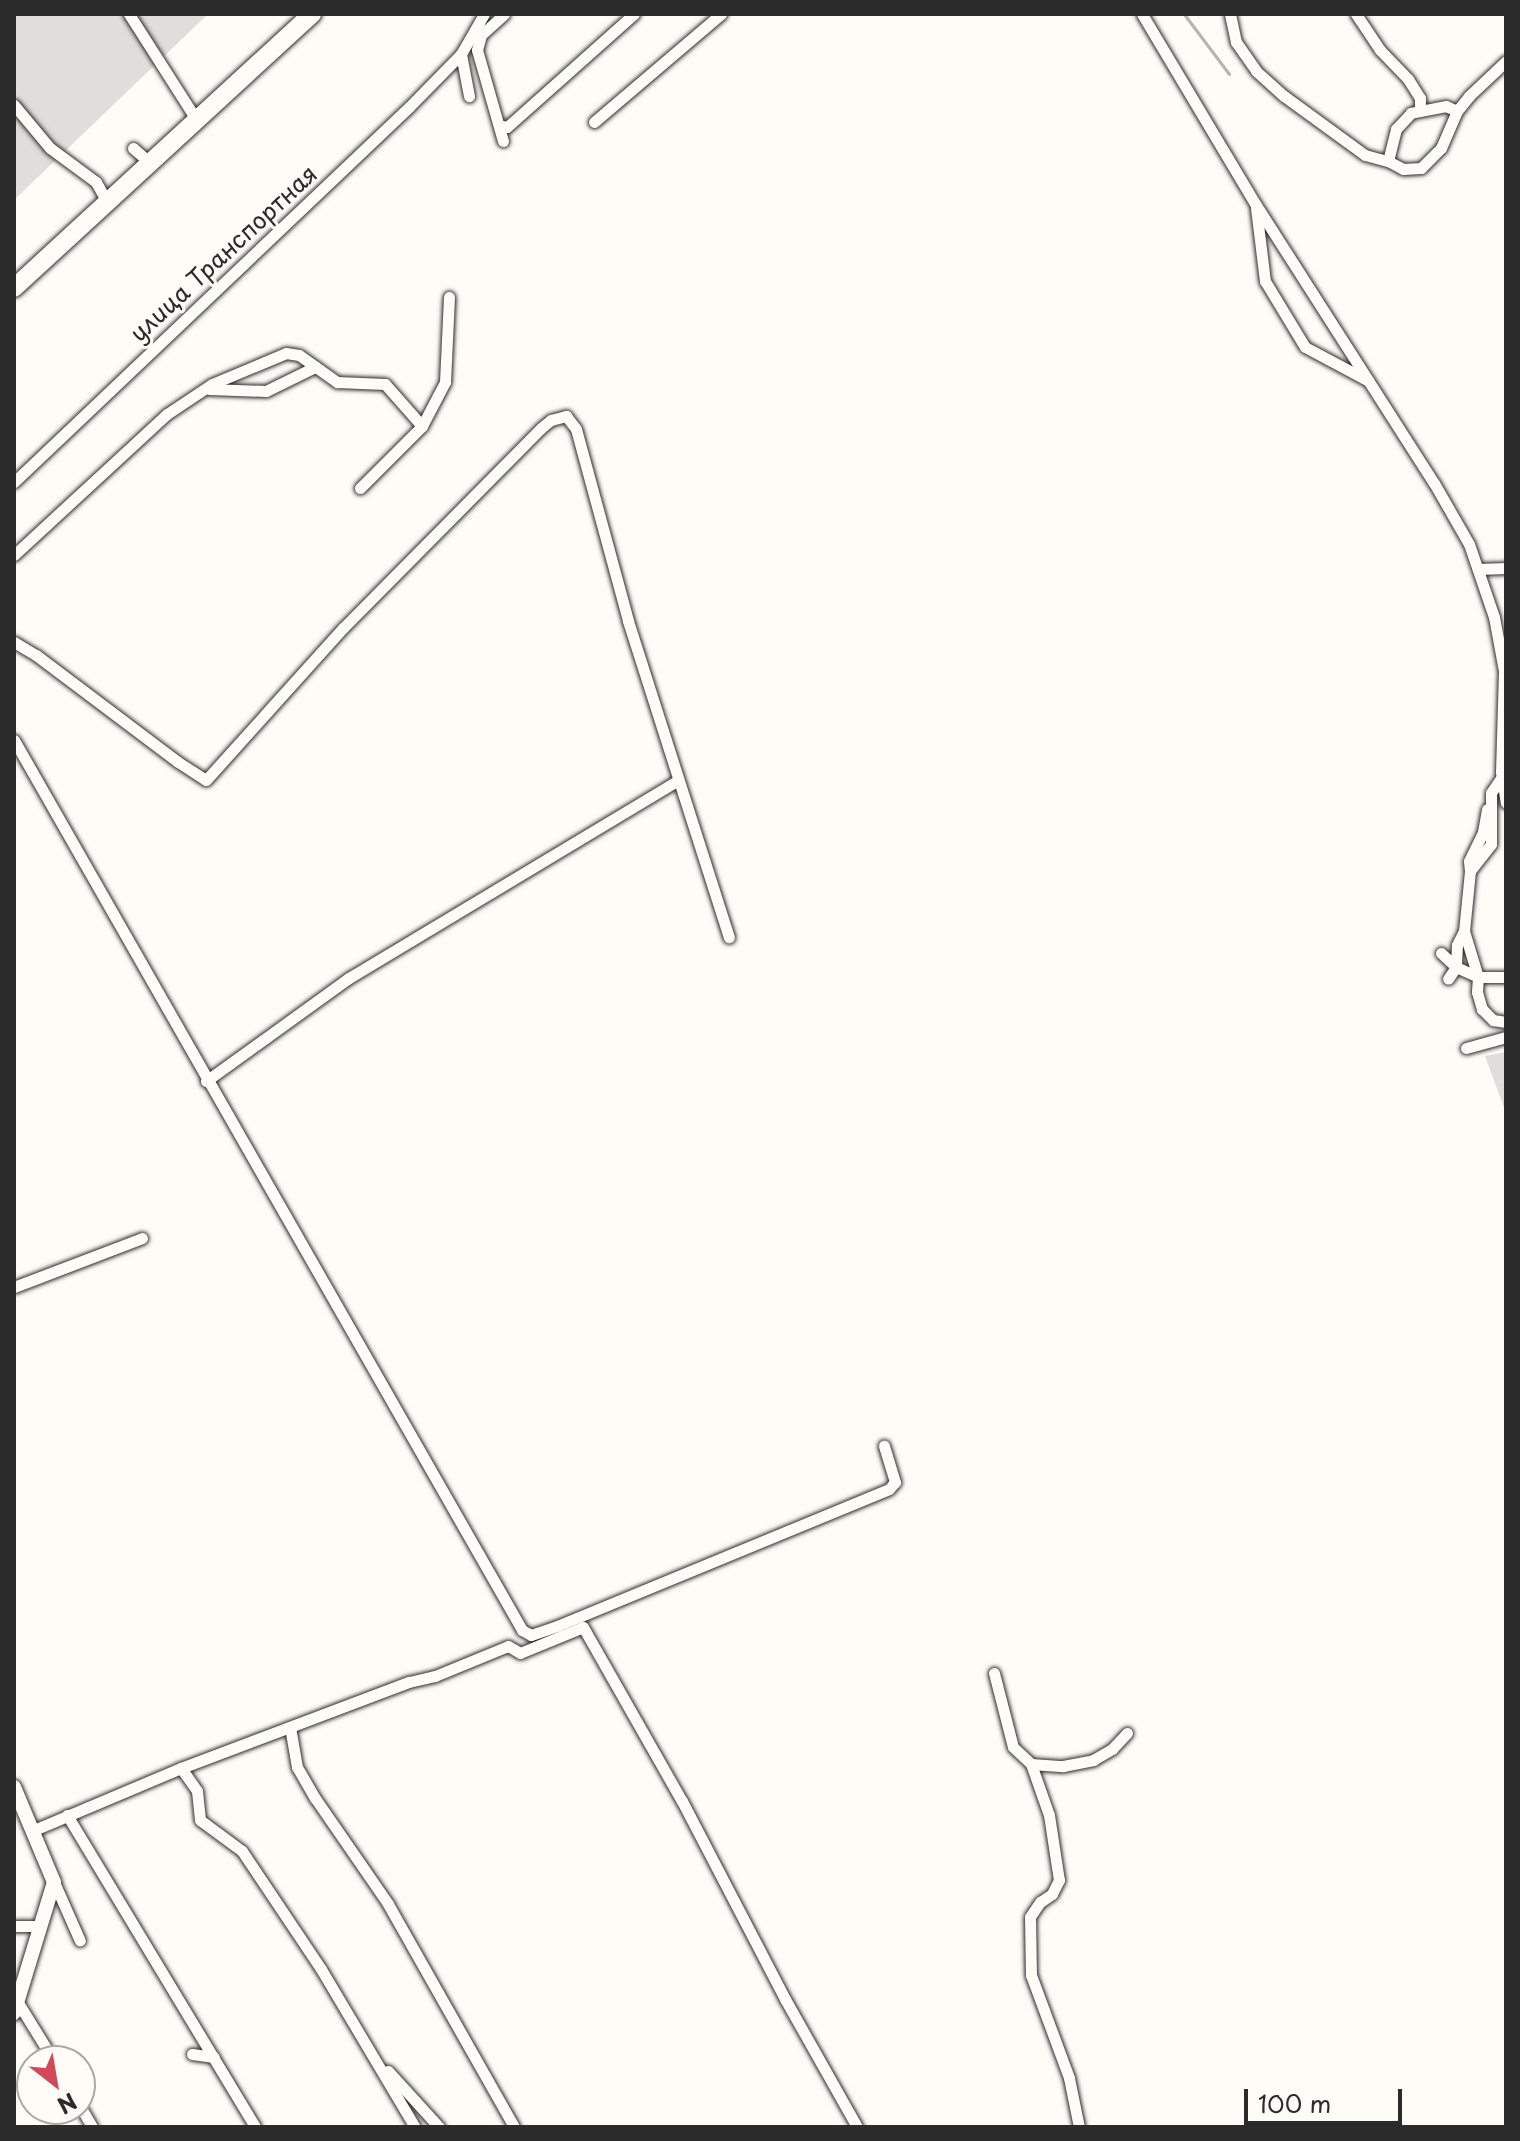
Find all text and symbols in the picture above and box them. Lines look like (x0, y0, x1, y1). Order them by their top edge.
street label: улица Транспортная (123, 159, 323, 347)
north arrow (16, 2045, 96, 2125)
scale bar (1248, 2073, 1406, 2123)
text: 100 m (1258, 2085, 1331, 2121)
text: N (52, 2086, 84, 2123)

